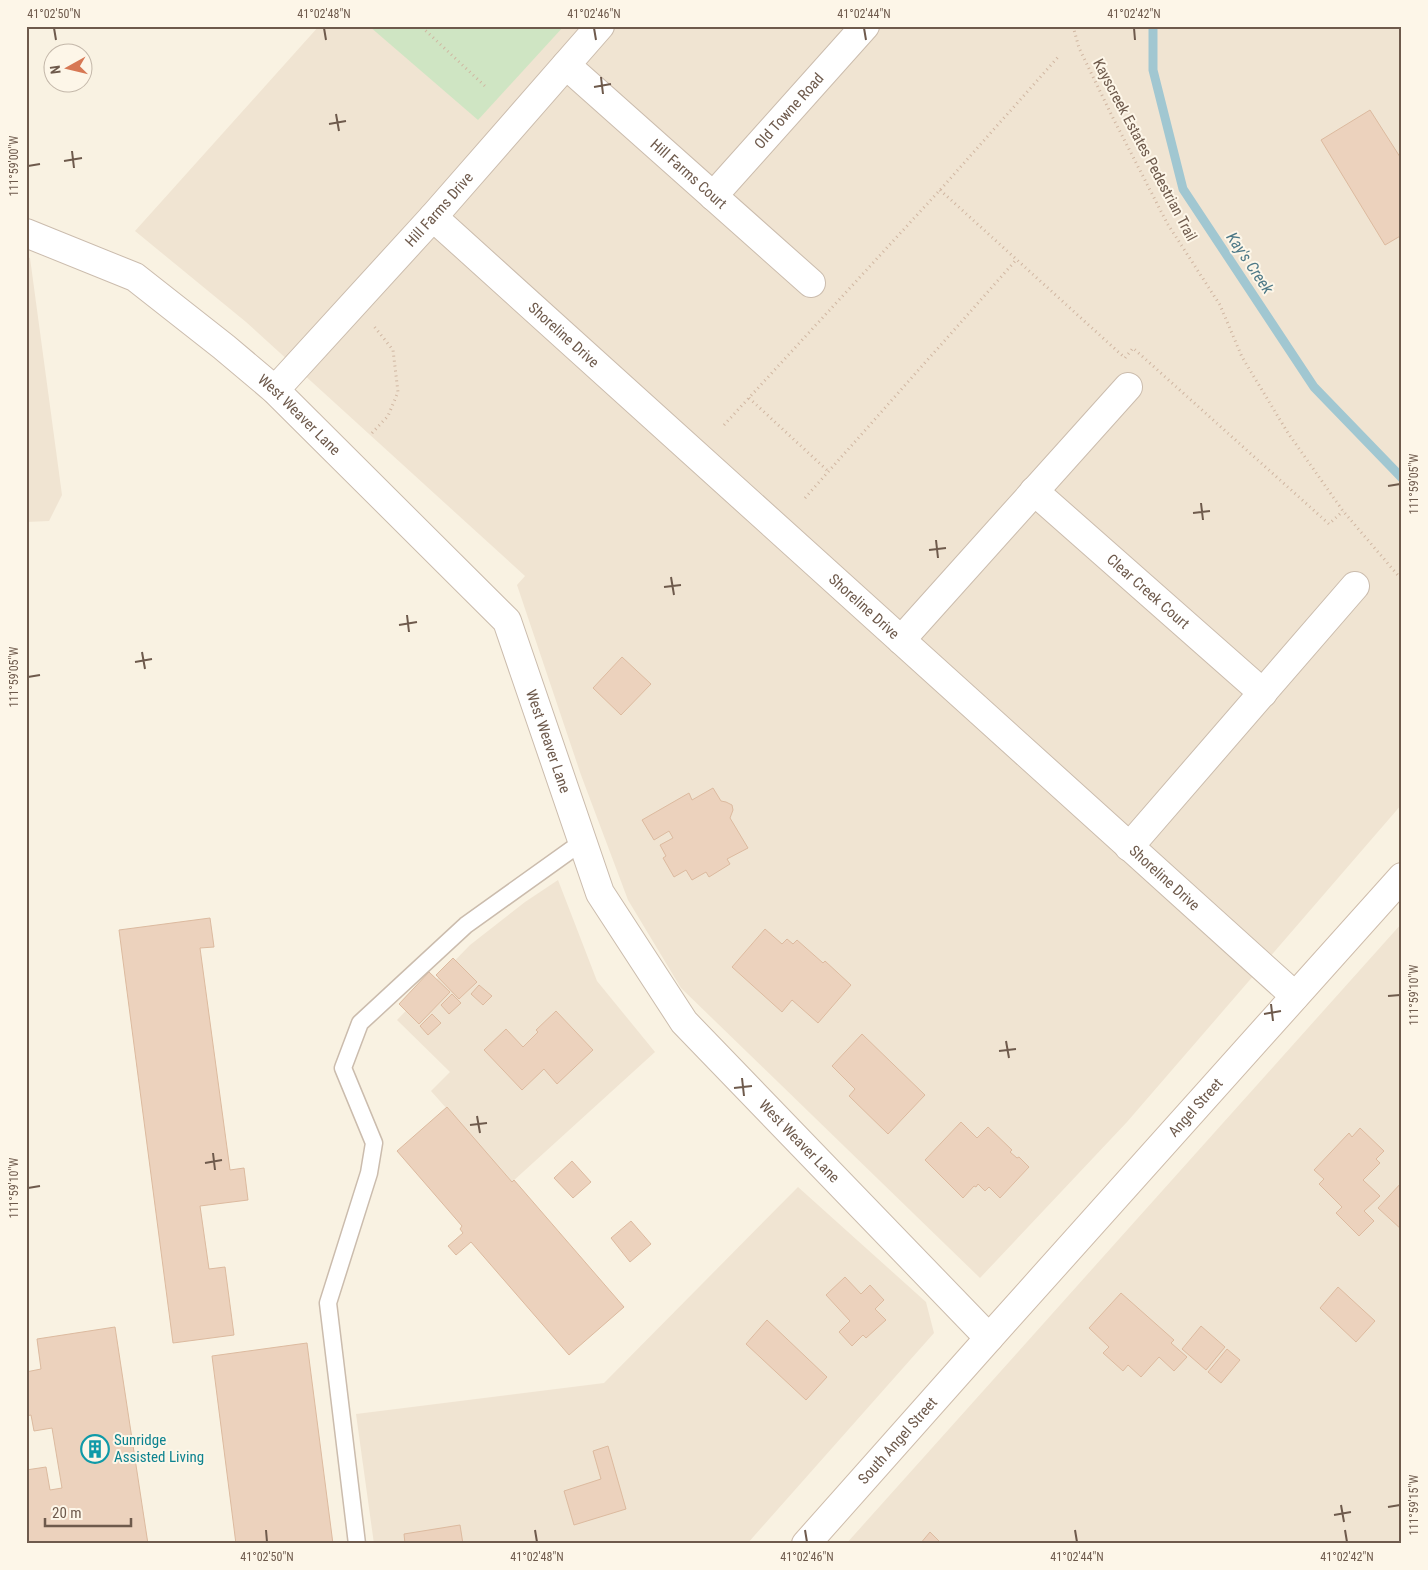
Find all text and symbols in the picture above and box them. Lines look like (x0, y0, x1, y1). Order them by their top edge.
text: 41°02'50"N (27, 7, 81, 21)
text: 41°02'48"N (297, 7, 351, 21)
text: 41°02'46"N (567, 7, 621, 21)
text: 41°02'44"N (837, 7, 891, 21)
text: 41°02'42"N (1107, 7, 1161, 21)
north arrow (42, 42, 92, 92)
street label: Kayscreek Estates Pedestrian Trail (1089, 56, 1201, 244)
text: N (47, 64, 64, 75)
street label: Old Towne Road (750, 69, 827, 153)
text: 111°59'00"W (7, 135, 21, 197)
street label: Hill Farms Court (647, 135, 730, 213)
street label: Hill Farms Drive (401, 169, 477, 250)
water label: Kay's Creek (1223, 229, 1278, 298)
street label: Shoreline Drive (525, 299, 602, 371)
street label: West Weaver Lane (254, 370, 344, 459)
text: 111°59'05"W (1407, 453, 1421, 515)
street label: Clear Creek Court (1103, 550, 1193, 633)
street label: Shoreline Drive (825, 570, 903, 643)
text: 111°59'05"W (7, 646, 21, 708)
street label: West Weaver Lane (522, 687, 574, 795)
street label: Shoreline Drive (1126, 842, 1203, 914)
text: 111°59'10"W (1407, 964, 1421, 1026)
street label: Angel Street (1165, 1075, 1226, 1140)
street label: West Weaver Lane (755, 1096, 843, 1186)
text: 111°59'10"W (7, 1157, 21, 1219)
street label: South Angel Street (854, 1394, 941, 1488)
place label: Sunridge Assisted Living (114, 1431, 204, 1466)
building icon: Sunridge Assisted Living (80, 1434, 110, 1464)
text: 111°59'15"W (1407, 1474, 1421, 1536)
scale bar (45, 1495, 131, 1527)
text: 20 m (52, 1504, 82, 1522)
text: 41°02'50"N (240, 1550, 294, 1564)
text: 41°02'48"N (510, 1550, 564, 1564)
text: 41°02'46"N (780, 1550, 834, 1564)
text: 41°02'44"N (1050, 1550, 1104, 1564)
text: 41°02'42"N (1320, 1550, 1374, 1564)

